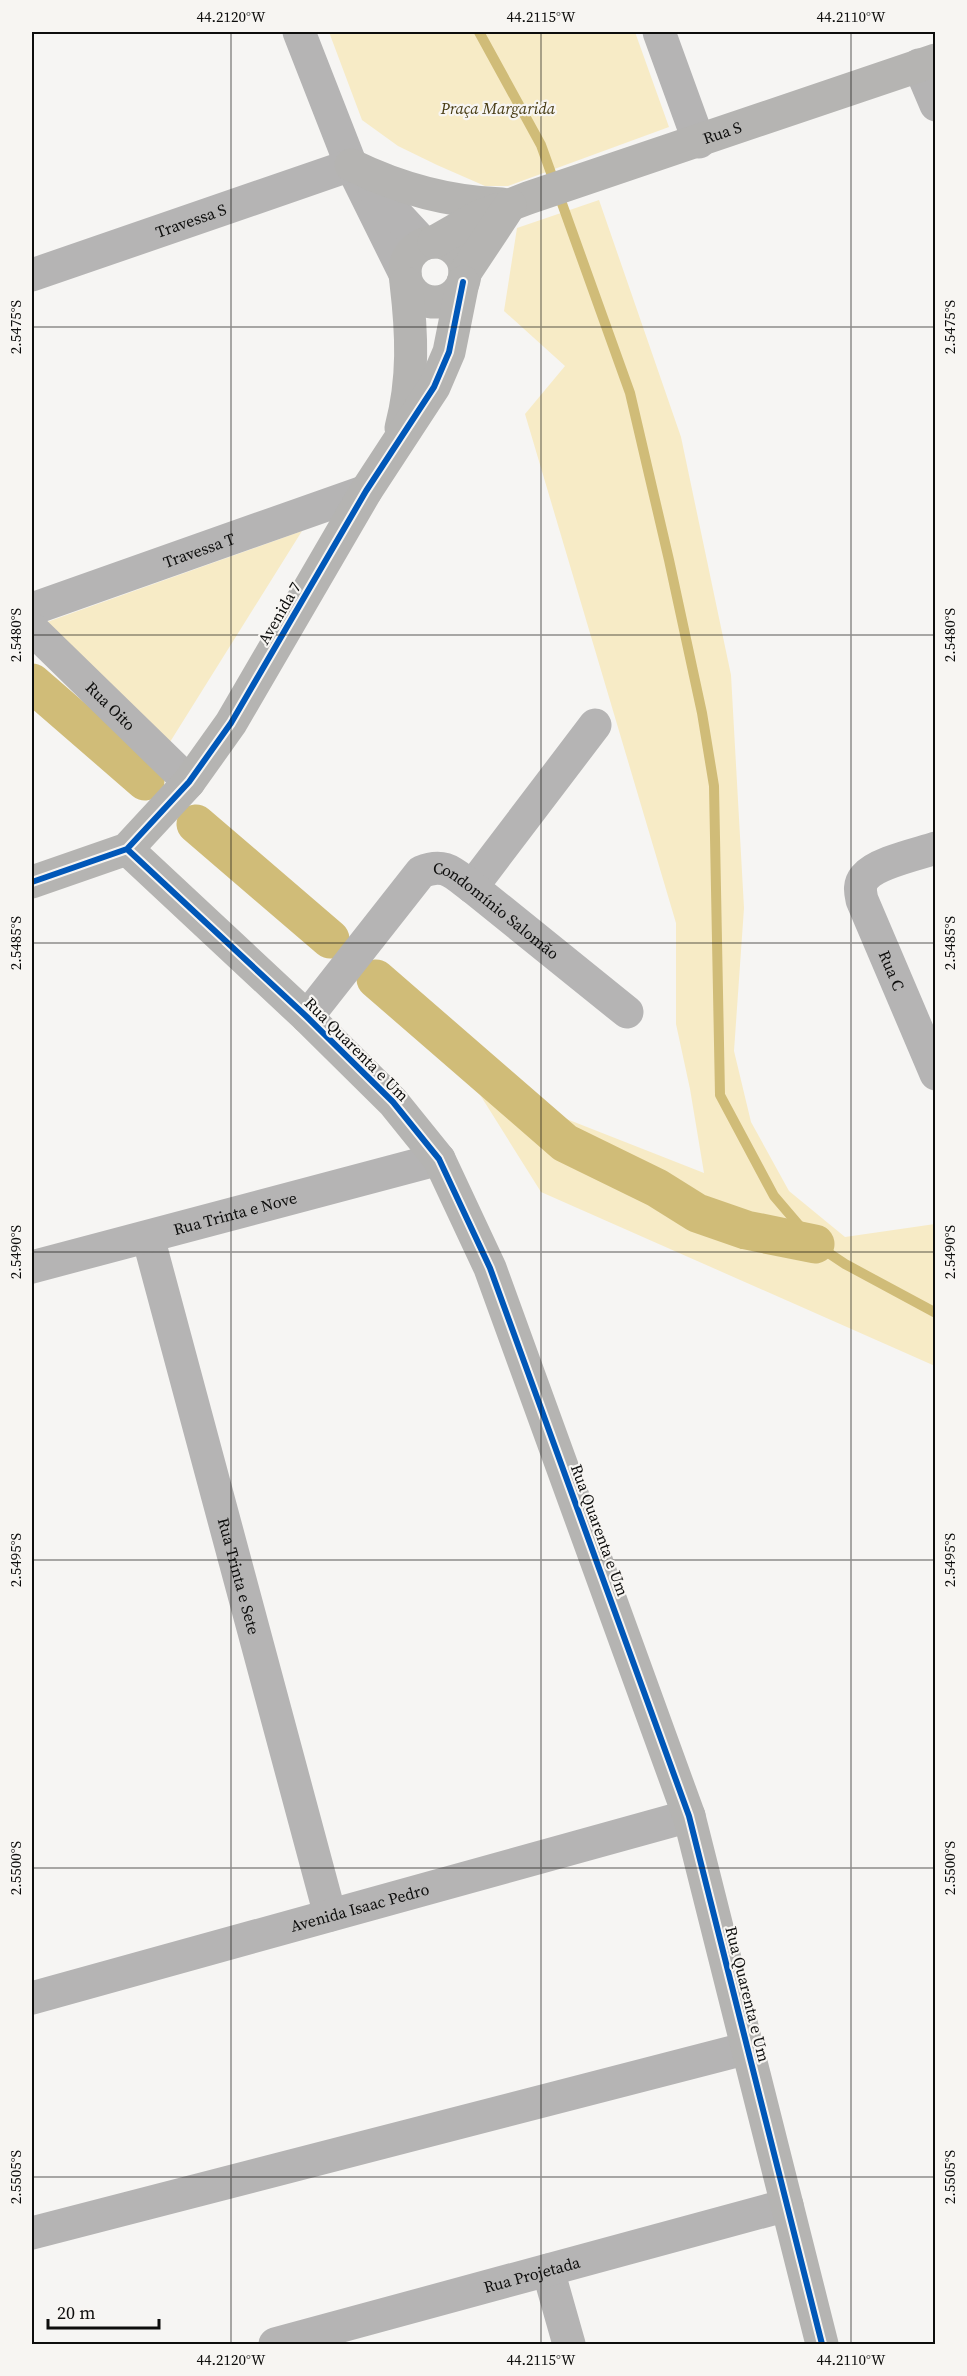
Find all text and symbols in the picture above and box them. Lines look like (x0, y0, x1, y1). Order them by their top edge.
text: 44.2120°W (197, 6, 266, 27)
text: 44.2115°W (507, 6, 576, 27)
text: 44.2110°W (817, 6, 886, 27)
park label: Praça Margarida (440, 97, 556, 119)
street label: Rua S (700, 116, 744, 149)
street label: Travessa S (152, 198, 229, 243)
text: 2.5475°S (5, 299, 26, 354)
text: 2.5475°S (939, 299, 960, 354)
street label: Travessa T (160, 527, 238, 573)
street label: Avenida 7 (252, 578, 306, 648)
text: 2.5480°S (5, 607, 26, 662)
text: 2.5480°S (939, 607, 960, 662)
street label: Rua Oito (81, 676, 141, 735)
street label: Condomínio Salomão (433, 857, 564, 964)
text: 2.5485°S (5, 915, 26, 970)
text: 2.5485°S (939, 915, 960, 970)
street label: Rua C (874, 947, 910, 994)
street label: Rua Quarenta e Um (300, 992, 414, 1106)
street label: Rua Trinta e Nove (171, 1186, 299, 1240)
text: 2.5490°S (5, 1224, 26, 1279)
text: 2.5490°S (939, 1224, 960, 1279)
street label: Rua Quarenta e Um (566, 1461, 634, 1599)
street label: Rua Trinta e Sete (213, 1515, 265, 1637)
text: 2.5495°S (5, 1532, 26, 1587)
text: 2.5495°S (939, 1532, 960, 1587)
text: 2.5500°S (5, 1840, 26, 1895)
text: 2.5500°S (939, 1840, 960, 1895)
street label: Avenida Isaac Pedro (288, 1877, 432, 1937)
street label: Rua Quarenta e Um (721, 1924, 775, 2064)
text: 2.5505°S (5, 2149, 26, 2204)
text: 2.5505°S (939, 2149, 960, 2204)
street label: Rua Projetada (481, 2250, 583, 2298)
scale bar (48, 2292, 159, 2330)
text: 20 m (57, 2300, 95, 2325)
text: 44.2120°W (197, 2349, 266, 2370)
text: 44.2115°W (507, 2349, 576, 2370)
text: 44.2110°W (817, 2349, 886, 2370)

